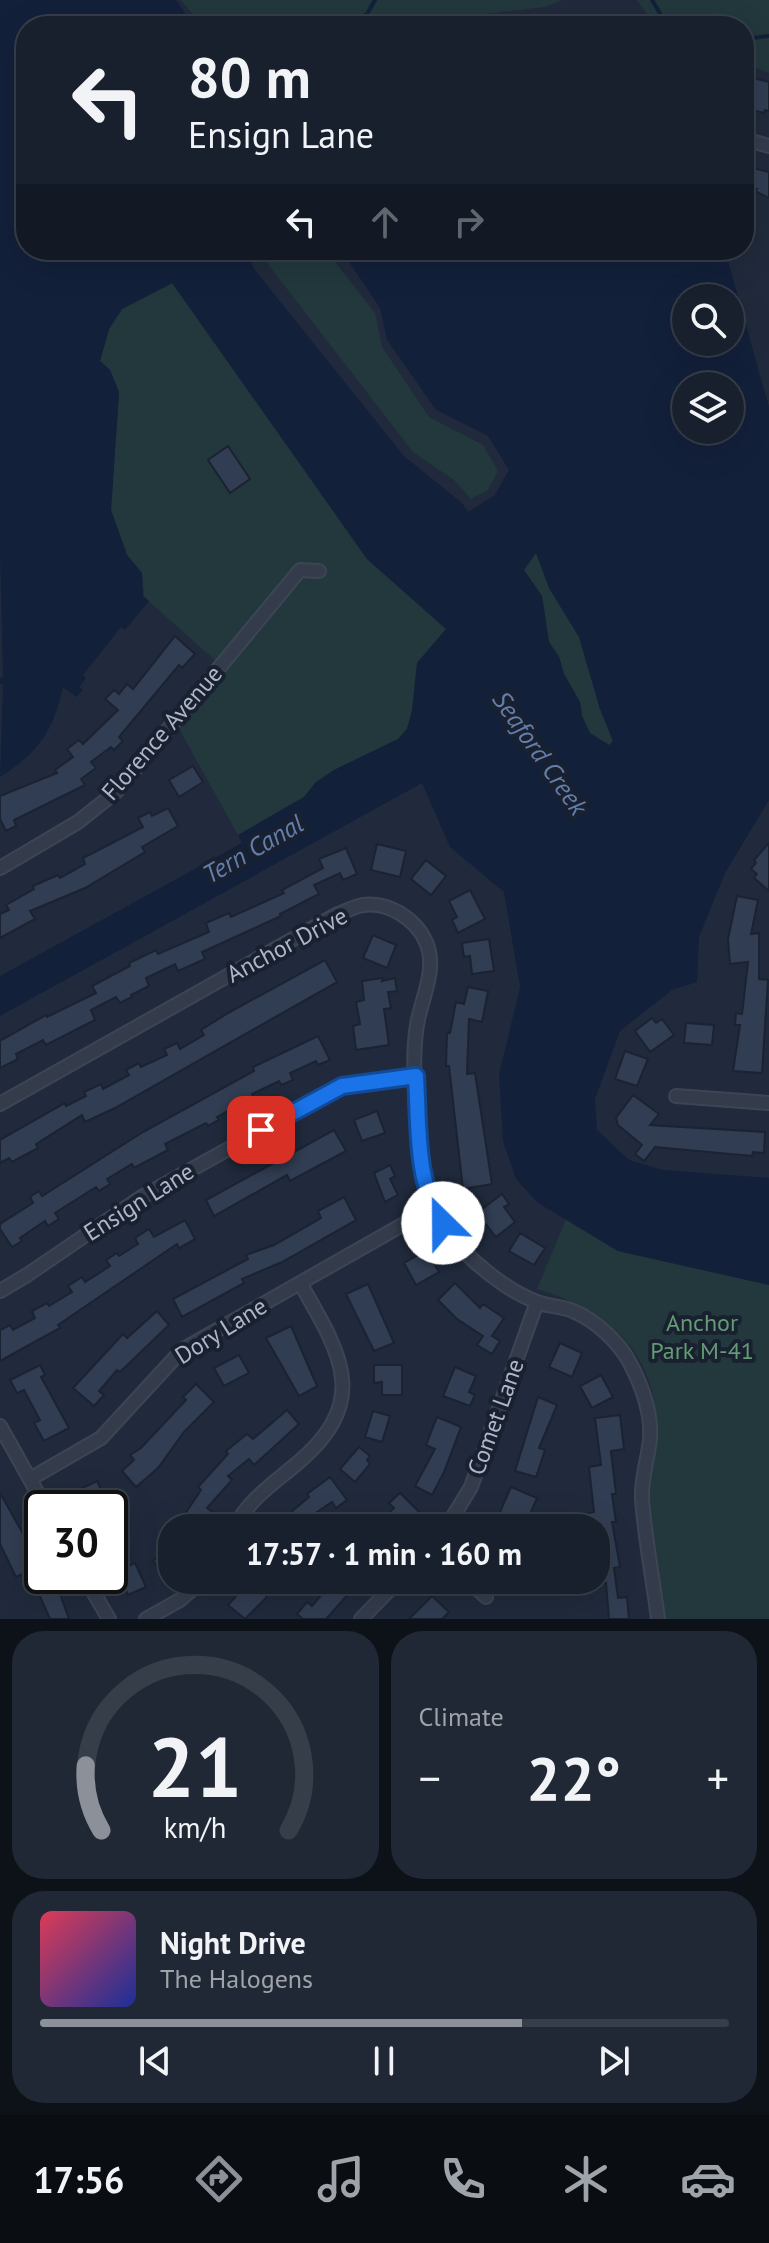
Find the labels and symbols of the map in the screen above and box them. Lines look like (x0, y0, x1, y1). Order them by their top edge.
street label: Florence Avenue (95, 659, 229, 807)
water label: Seaford Creek (486, 684, 596, 822)
water label: Tern Canal (196, 807, 309, 891)
street label: Anchor Drive (221, 900, 352, 989)
pin (227, 1096, 295, 1164)
street label: Ensign Lane (78, 1156, 200, 1248)
position arrow (401, 1181, 485, 1265)
street label: Dory Lane (169, 1290, 272, 1371)
park label: Anchor Park M-41 (650, 1307, 754, 1366)
street label: Comet Lane (460, 1355, 531, 1479)
speed limit sign: 30 (24, 1490, 128, 1594)

